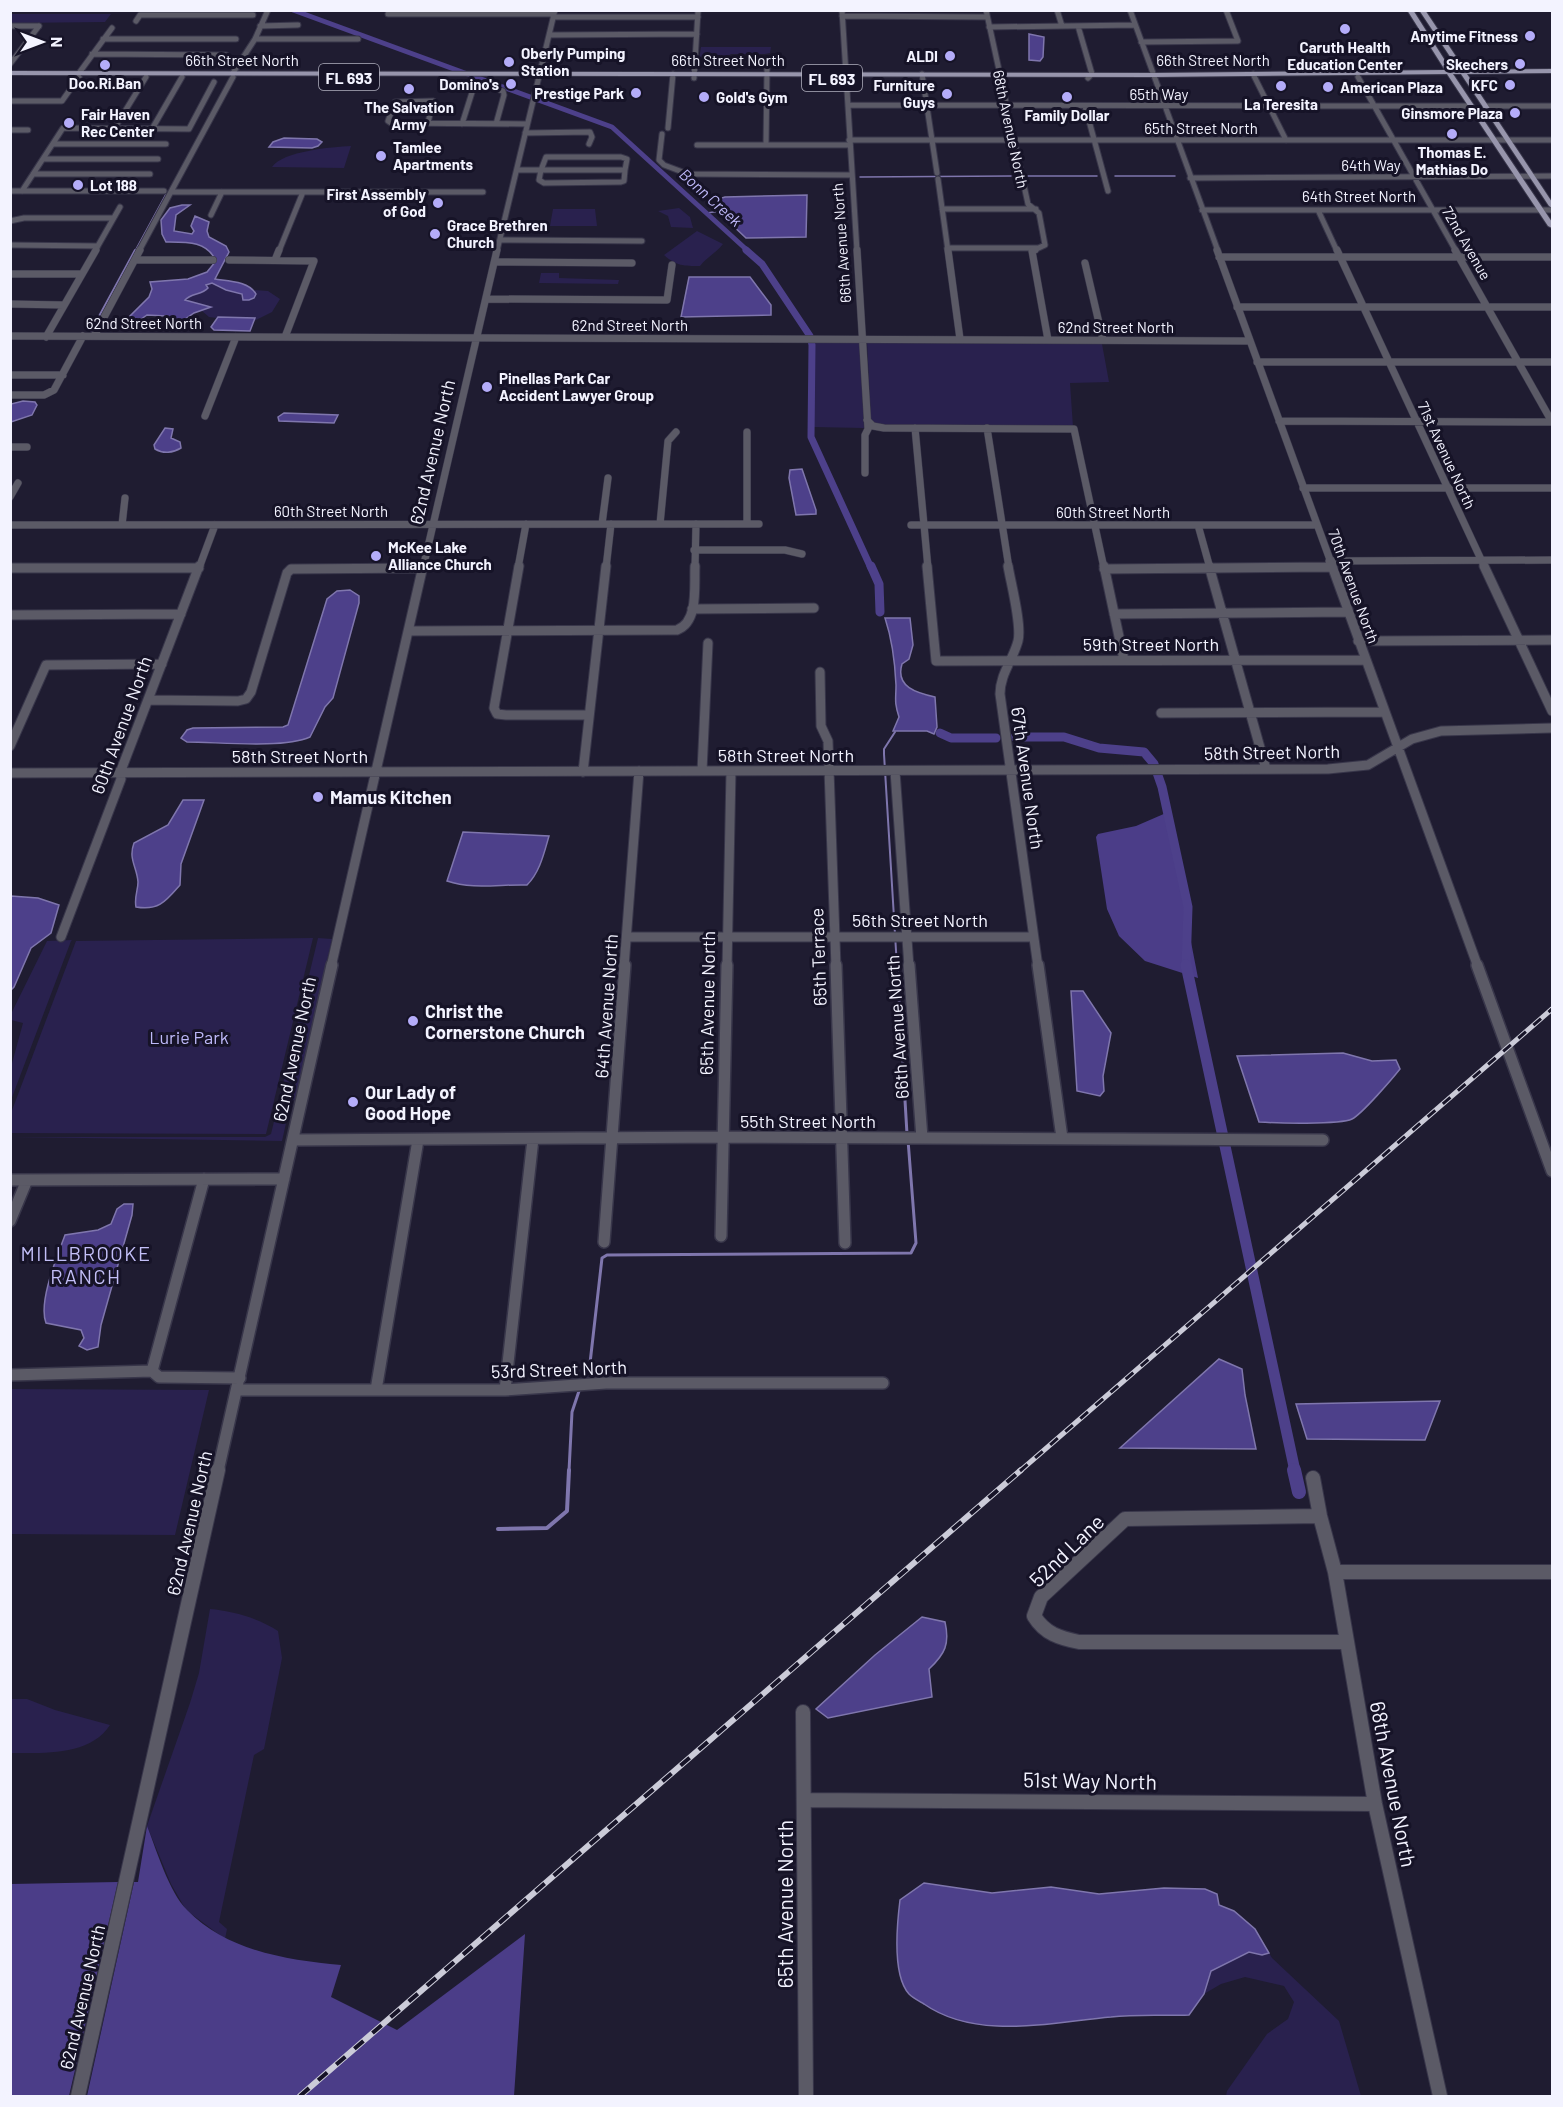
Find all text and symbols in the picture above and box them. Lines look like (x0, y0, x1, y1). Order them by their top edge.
north arrow (12, 12, 72, 72)
marker: Caruth Health Education Center (1338, 22, 1352, 36)
place label: Anytime Fitness (1410, 27, 1518, 45)
marker: Anytime Fitness (1523, 29, 1537, 43)
text: N (48, 37, 67, 47)
place label: Caruth Health Education Center (1287, 38, 1403, 73)
place label: Oberly Pumping Station (521, 44, 625, 79)
place label: ALDI (906, 47, 938, 65)
marker: ALDI (943, 49, 957, 63)
street label: 66th Street North (185, 51, 299, 69)
street label: 66th Street North (671, 51, 785, 69)
street label: 66th Street North (1156, 51, 1270, 69)
marker: Oberly Pumping Station (502, 55, 516, 69)
place label: Skechers (1446, 55, 1508, 73)
marker: Skechers (1513, 57, 1527, 71)
marker: Doo.Ri.Ban (98, 58, 112, 72)
road number: FL 693 (319, 64, 379, 90)
road number: FL 693 (802, 65, 862, 91)
street label: 68th Avenue North (990, 68, 1032, 190)
place label: Doo.Ri.Ban (69, 74, 141, 92)
place label: Domino's (439, 75, 499, 93)
place label: Furniture Guys (874, 76, 935, 111)
place label: KFC (1471, 76, 1498, 94)
marker: Domino's (504, 77, 518, 91)
place label: American Plaza (1340, 78, 1443, 96)
marker: KFC (1503, 78, 1517, 92)
marker: La Teresita (1274, 79, 1288, 93)
marker: American Plaza (1321, 80, 1335, 94)
marker: The Salvation Army (402, 82, 416, 96)
place label: Prestige Park (534, 84, 624, 102)
street label: 65th Way (1130, 85, 1189, 103)
marker: Prestige Park (629, 86, 643, 100)
marker: Furniture Guys (940, 87, 954, 101)
place label: Gold's Gym (716, 88, 788, 106)
marker: Gold's Gym (697, 90, 711, 104)
marker: Family Dollar (1060, 90, 1074, 104)
place label: La Teresita (1244, 95, 1318, 113)
place label: The Salvation Army (364, 98, 454, 133)
place label: Ginsmore Plaza (1401, 104, 1503, 122)
place label: Fair Haven Rec Center (81, 105, 155, 140)
place label: Family Dollar (1025, 106, 1110, 124)
marker: Ginsmore Plaza (1508, 106, 1522, 120)
marker: Fair Haven Rec Center (62, 116, 76, 130)
street label: 65th Street North (1144, 119, 1258, 137)
marker: Thomas E. Mathias Do (1445, 127, 1459, 141)
place label: Tamlee Apartments (393, 138, 474, 173)
place label: Thomas E. Mathias Do (1416, 143, 1488, 178)
marker: Tamlee Apartments (374, 149, 388, 163)
street label: 64th Way (1341, 156, 1401, 174)
water label: Bonn Creek (676, 164, 746, 230)
place label: Lot 188 (90, 176, 137, 194)
marker: Lot 188 (71, 178, 85, 192)
street label: 66th Avenue North (828, 182, 854, 304)
place label: First Assembly of God (327, 185, 426, 220)
street label: 64th Street North (1302, 187, 1416, 205)
marker: First Assembly of God (431, 196, 445, 210)
street label: 72nd Avenue (1439, 203, 1495, 283)
place label: Grace Brethren Church (447, 216, 548, 251)
marker: Grace Brethren Church (428, 227, 442, 241)
street label: 62nd Street North (86, 314, 202, 332)
street label: 62nd Street North (572, 316, 688, 334)
street label: 62nd Street North (1058, 318, 1174, 336)
place label: Pinellas Park Car Accident Lawyer Group (499, 369, 654, 404)
street label: 62nd Avenue North (405, 378, 459, 526)
marker: Pinellas Park Car Accident Lawyer Group (480, 380, 494, 394)
street label: 71st Avenue North (1414, 399, 1480, 511)
street label: 60th Street North (274, 502, 388, 520)
street label: 60th Street North (1056, 503, 1170, 521)
street label: 70th Avenue North (1325, 526, 1383, 646)
place label: McKee Lake Alliance Church (388, 538, 492, 573)
marker: McKee Lake Alliance Church (369, 549, 383, 563)
street label: 59th Street North (1083, 633, 1219, 655)
street label: 60th Avenue North (86, 653, 156, 797)
street label: 67th Avenue North (1007, 705, 1049, 851)
street label: 58th Street North (1204, 740, 1340, 764)
street label: 58th Street North (718, 744, 854, 766)
street label: 58th Street North (232, 745, 368, 767)
place label: Mamus Kitchen (330, 786, 452, 808)
marker: Mamus Kitchen (311, 790, 325, 804)
street label: 65th Terrace (805, 908, 831, 1006)
street label: 56th Street North (852, 909, 988, 931)
street label: 65th Avenue North (695, 931, 719, 1075)
street label: 64th Avenue North (590, 933, 622, 1079)
street label: 66th Avenue North (881, 954, 913, 1100)
street label: 62nd Avenue North (268, 974, 320, 1124)
place label: Christ the Cornerstone Church (425, 1000, 585, 1043)
marker: Christ the Cornerstone Church (406, 1014, 420, 1028)
park label: Lurie Park (149, 1026, 229, 1048)
place label: Our Lady of Good Hope (365, 1081, 456, 1124)
marker: Our Lady of Good Hope (346, 1095, 360, 1109)
street label: 55th Street North (740, 1110, 876, 1132)
district label: MILLBROOKE RANCH (20, 1241, 152, 1288)
street label: 53rd Street North (491, 1356, 627, 1382)
street label: 62nd Avenue North (162, 1449, 216, 1597)
street label: 52nd Lane (1024, 1508, 1108, 1592)
street label: 68th Avenue North (1366, 1699, 1422, 1869)
street label: 51st Way North (1023, 1766, 1157, 1794)
street label: 65th Avenue North (772, 1820, 797, 1988)
street label: 62nd Avenue North (55, 1923, 109, 2071)

